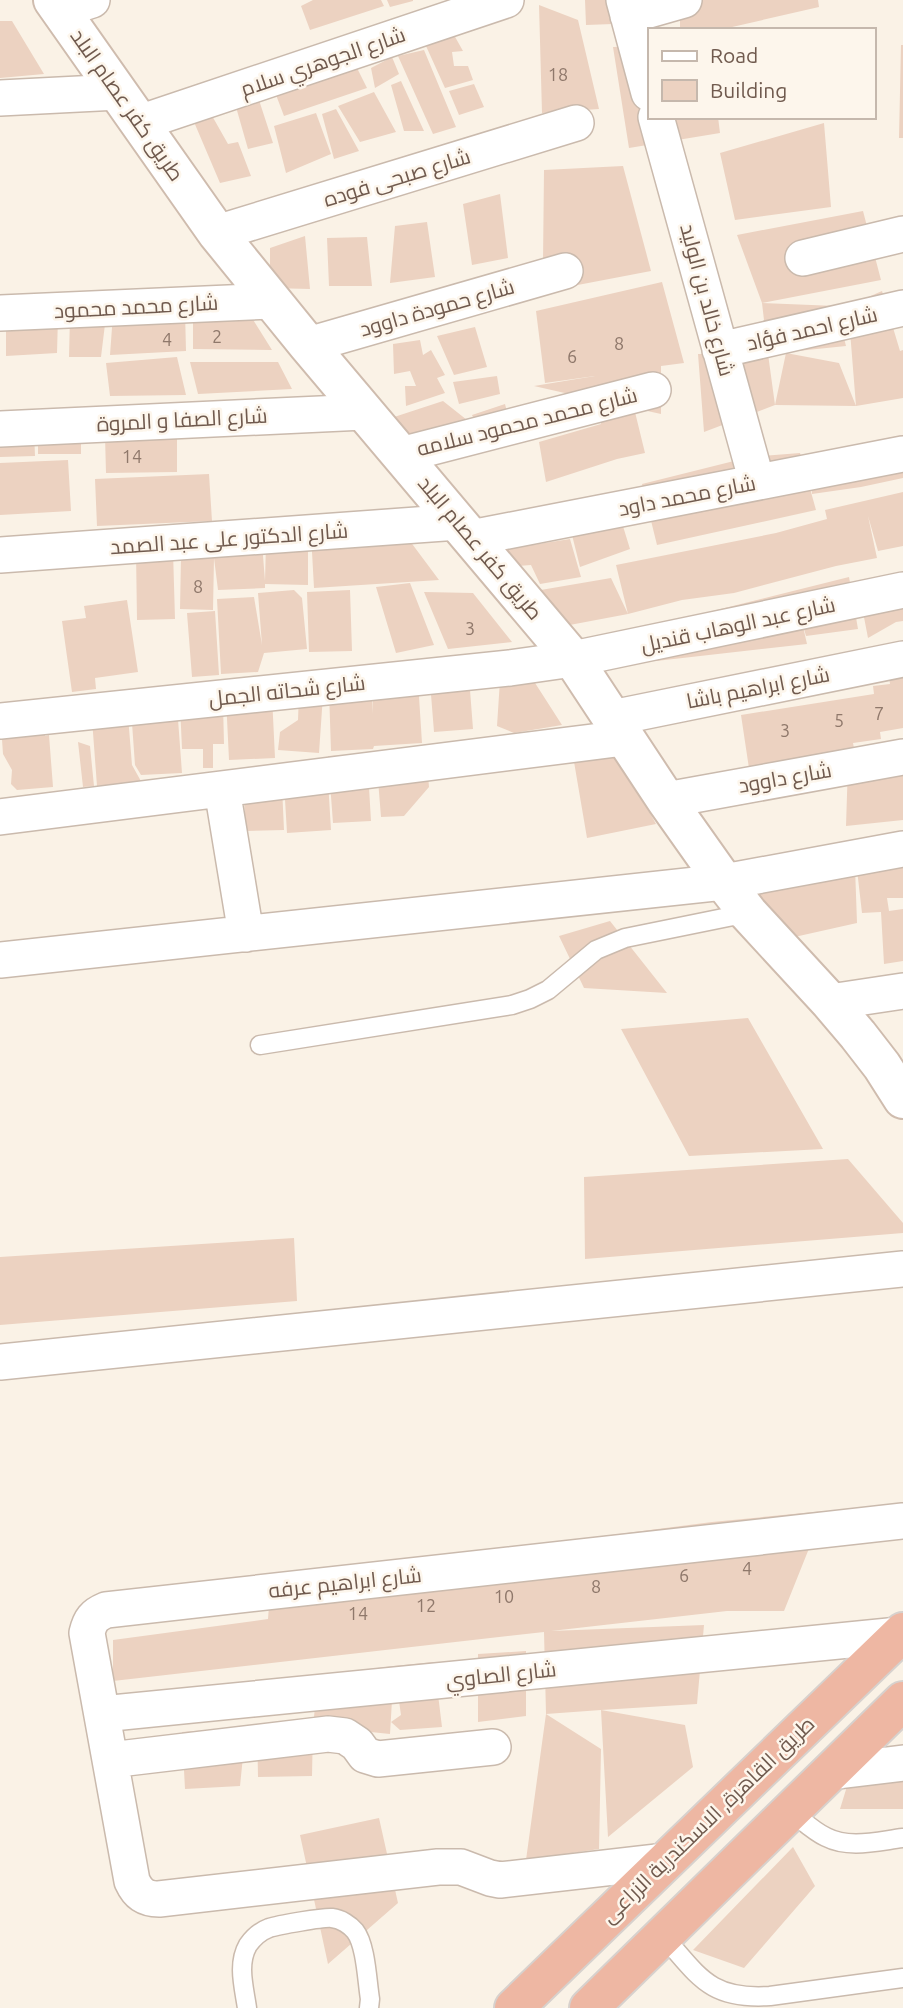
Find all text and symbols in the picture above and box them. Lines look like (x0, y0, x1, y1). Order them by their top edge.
street label: شارع الجوهري سلام (237, 22, 410, 105)
street label: طريق كفر عصام البلد (64, 24, 189, 187)
legend (648, 28, 875, 119)
text: Road (710, 43, 758, 67)
house number: 18 (548, 64, 568, 84)
text: Building (710, 78, 787, 102)
street label: شارع صبحى فوده (320, 143, 474, 214)
street label: شارع خالد بن الوليد (673, 221, 740, 379)
street label: شارع حمودة داوود (357, 274, 518, 343)
street label: شارع محمد محمود (53, 290, 219, 325)
street label: شارع احمد فؤاد (744, 301, 880, 358)
house number: 2 (212, 326, 222, 346)
house number: 4 (162, 329, 172, 349)
house number: 8 (614, 333, 624, 353)
house number: 6 (567, 346, 577, 366)
street label: شارع محمد محمود سلامه (414, 382, 640, 463)
street label: شارع الصفا و المروة (96, 403, 268, 438)
house number: 14 (122, 446, 142, 466)
street label: شارع محمد داود (616, 470, 758, 523)
street label: طريق كفر عصام البلد (411, 471, 548, 626)
street label: شارع الدكتور على عبد الصمد (109, 518, 349, 561)
house number: 8 (193, 576, 203, 596)
street label: شارع عبد الوهاب قنديل (638, 592, 838, 659)
house number: 3 (465, 618, 475, 638)
street label: شارع ابراهيم باشا (684, 661, 832, 716)
street label: شارع شحاته الجمل (207, 670, 367, 713)
house number: 7 (874, 703, 884, 723)
house number: 5 (834, 710, 844, 730)
house number: 3 (780, 720, 790, 740)
street label: شارع داوود (736, 757, 834, 800)
house number: 4 (742, 1558, 752, 1578)
street label: شارع ابراهيم عرفه (267, 1562, 423, 1605)
house number: 6 (679, 1565, 689, 1585)
house number: 8 (591, 1576, 601, 1596)
house number: 10 (494, 1586, 514, 1606)
house number: 12 (416, 1595, 436, 1615)
house number: 14 (348, 1603, 368, 1623)
street label: شارع الصاوي (444, 1656, 558, 1697)
street label: طريق القاهرة, الاسكندرية الزراعى (596, 1711, 820, 1929)

